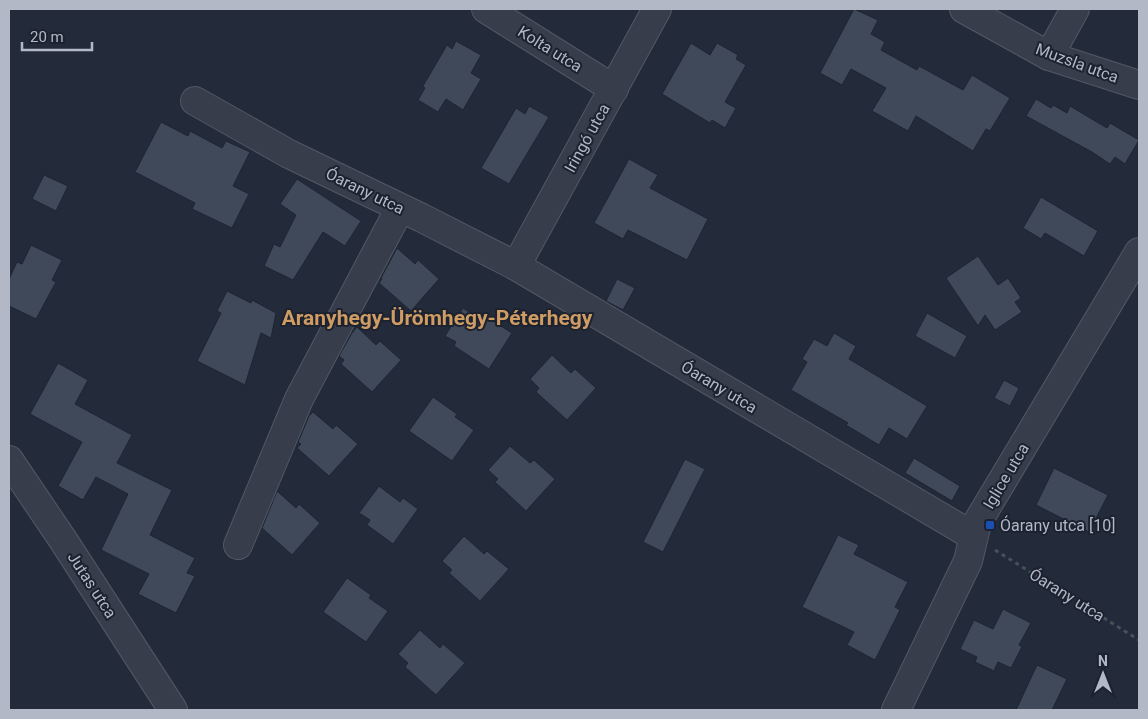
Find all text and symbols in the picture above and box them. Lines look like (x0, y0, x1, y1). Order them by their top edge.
scale bar (22, 20, 92, 52)
street label: Kolta utca (514, 22, 586, 76)
text: 20 m (30, 28, 64, 46)
street label: Muzsla utca (1033, 39, 1121, 87)
street label: Iringó utca (560, 100, 614, 176)
street label: Óarany utca (323, 163, 408, 218)
district label: Aranyhegy-Ürömhegy-Péterhegy (282, 306, 593, 330)
street label: Óarany utca (678, 356, 761, 417)
street label: Iglice utca (979, 440, 1033, 512)
place label: Óarany utca [10] (1000, 515, 1115, 535)
marker: Óarany utca [10] (984, 519, 996, 531)
street label: Jutas utca (64, 548, 120, 622)
street label: Óarany utca (1026, 564, 1109, 626)
north arrow (1078, 649, 1128, 699)
text: N (1098, 653, 1108, 669)

